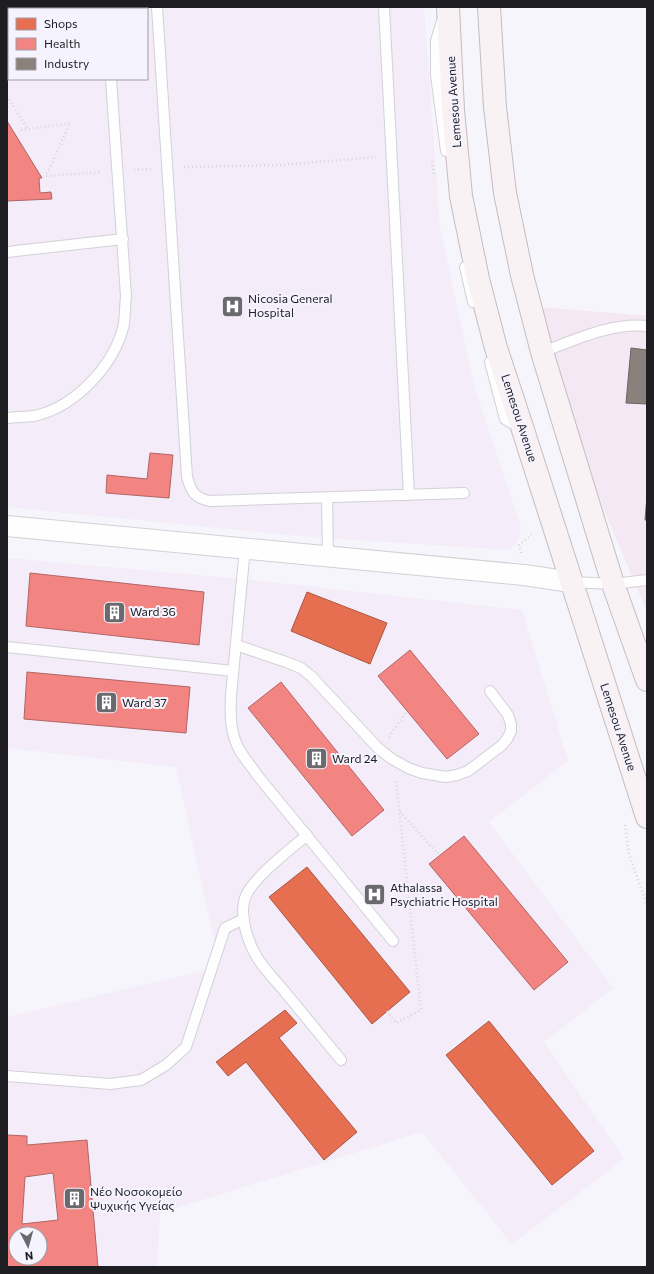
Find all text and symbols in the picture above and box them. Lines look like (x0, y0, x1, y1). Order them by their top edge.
legend (8, 8, 148, 80)
text: Shops (44, 16, 78, 30)
text: Health (44, 36, 80, 50)
text: Industry (44, 56, 89, 70)
street label: Lemesou Avenue (443, 56, 463, 148)
place label: Nicosia General Hospital (248, 291, 333, 319)
hospital icon: Nicosia General Hospital (219, 293, 245, 319)
street label: Lemesou Avenue (499, 372, 541, 463)
building icon: Ward 36 (101, 599, 127, 625)
place label: Ward 36 (130, 604, 176, 618)
street label: Lemesou Avenue (598, 681, 640, 772)
building icon: Ward 37 (94, 690, 120, 716)
place label: Ward 37 (122, 695, 167, 709)
building icon: Ward 24 (303, 746, 329, 772)
place label: Ward 24 (332, 751, 377, 765)
place label: Athalassa Psychiatric Hospital (390, 880, 498, 908)
hospital icon: Athalassa Psychiatric Hospital (361, 882, 387, 908)
place label: Νέο Νοσοκομείο Ψυχικής Υγείας (90, 1184, 183, 1212)
building icon: Νέο Νοσοκομείο Ψυχικής Υγείας (61, 1186, 87, 1212)
north arrow (8, 1226, 48, 1266)
text: N (24, 1250, 34, 1263)

